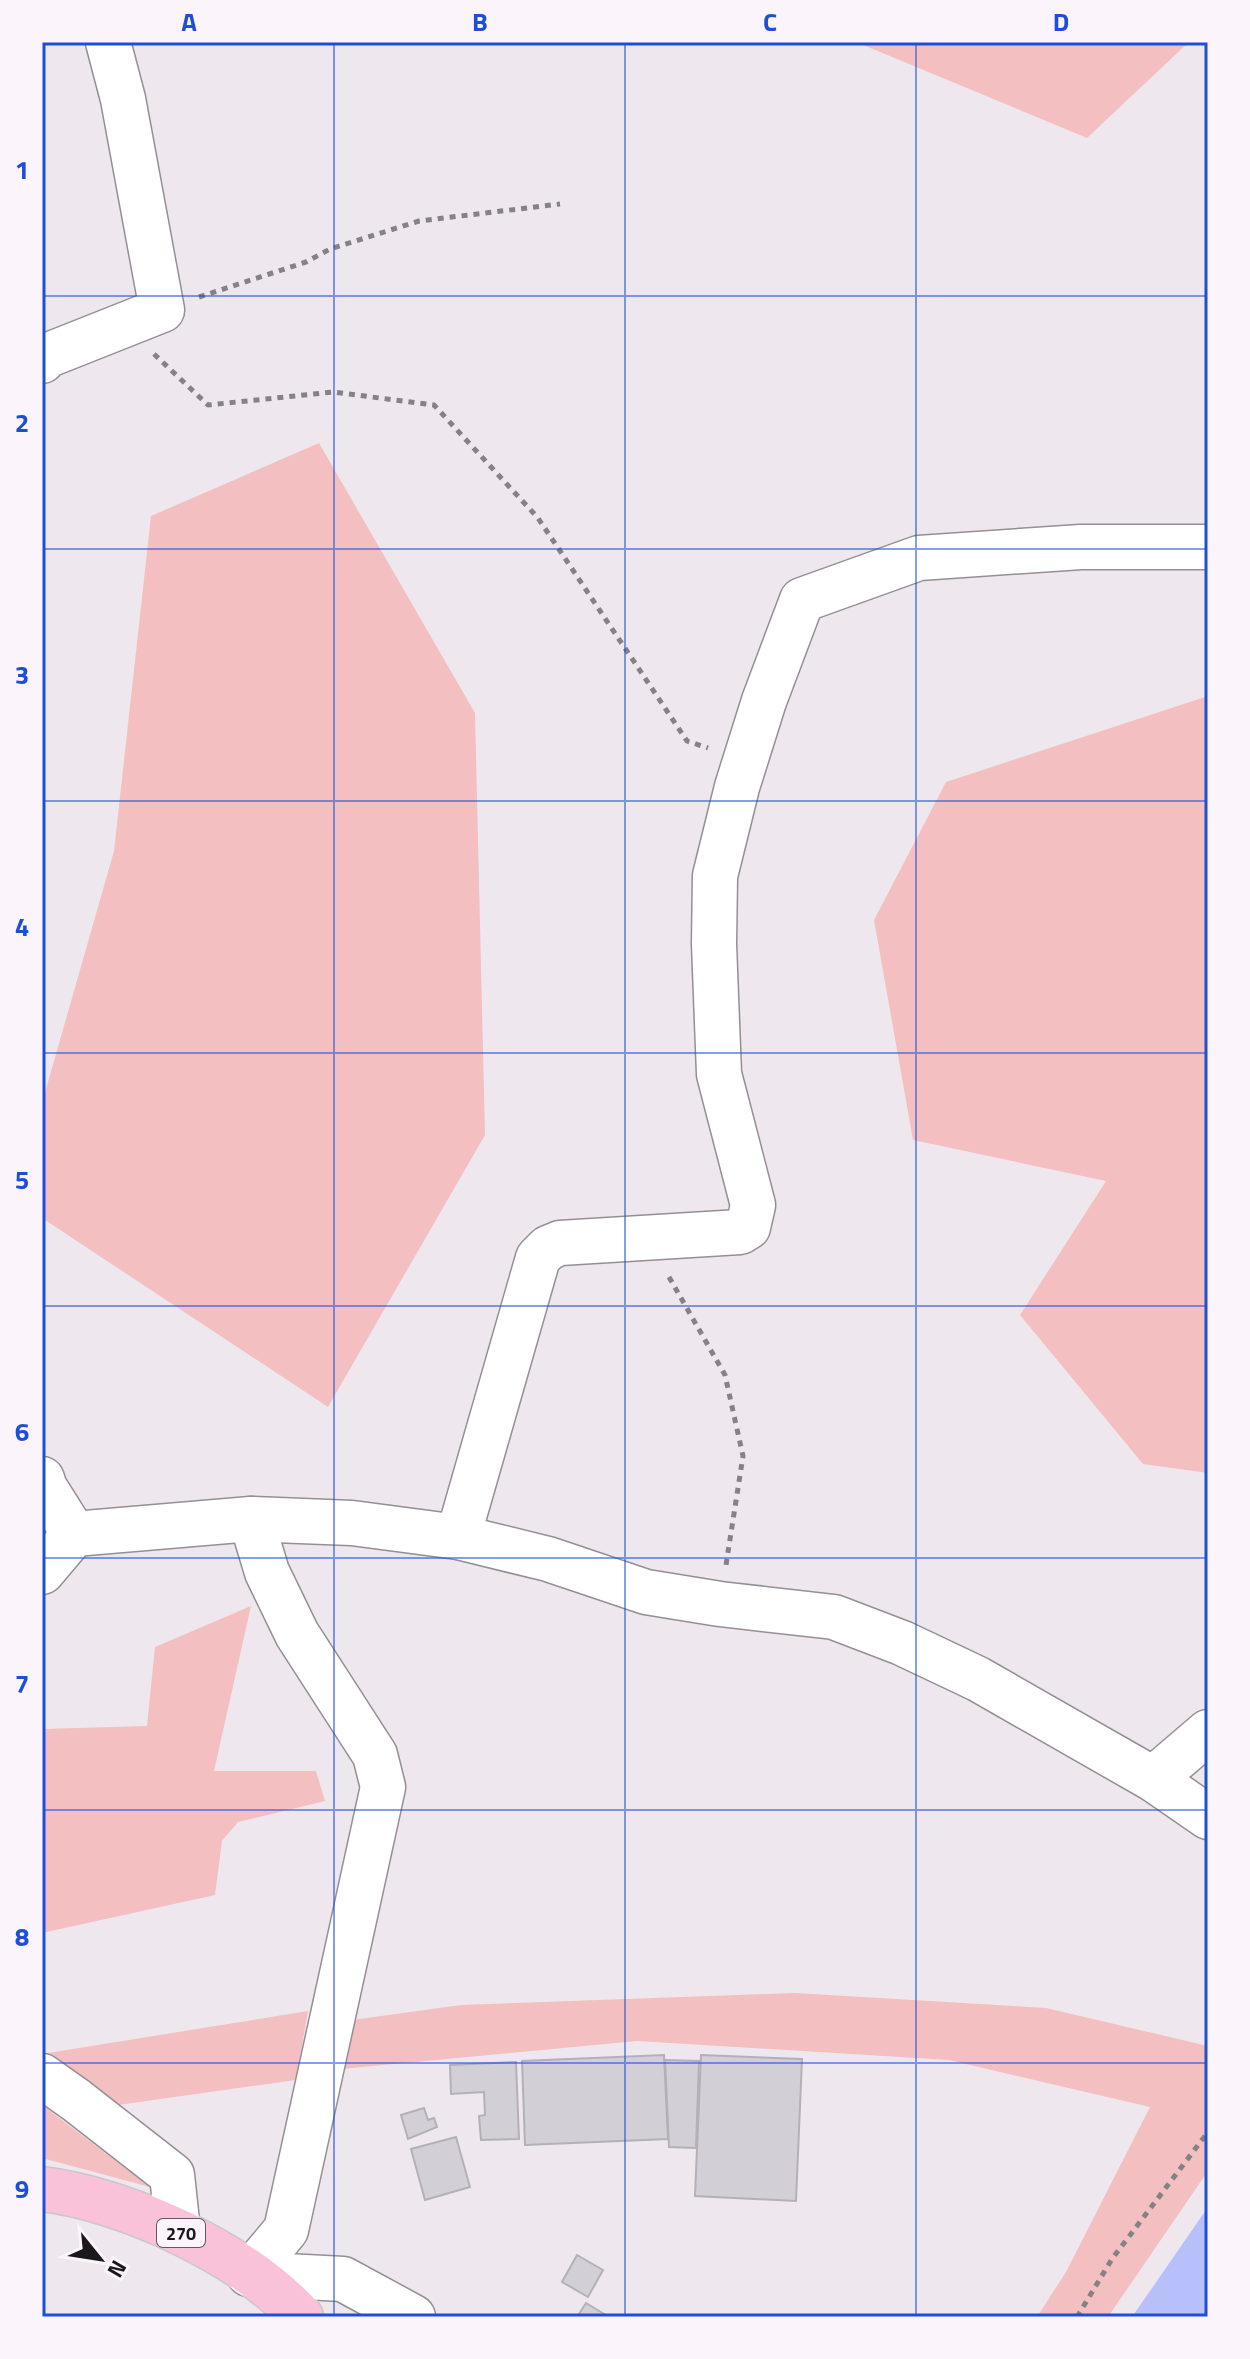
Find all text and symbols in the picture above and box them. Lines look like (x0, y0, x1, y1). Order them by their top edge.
text: A (181, 2, 197, 41)
text: B (472, 2, 488, 41)
text: C (763, 2, 777, 41)
text: D (1053, 2, 1069, 41)
text: 1 (15, 150, 29, 189)
text: 2 (15, 403, 29, 442)
text: 3 (15, 655, 29, 694)
text: 4 (15, 907, 29, 946)
text: 5 (15, 1160, 29, 1199)
text: 6 (15, 1412, 29, 1451)
text: 7 (15, 1664, 29, 1703)
text: 8 (15, 1917, 29, 1956)
text: 9 (15, 2169, 29, 2208)
north arrow (60, 2219, 140, 2299)
road number: 270 (157, 2219, 205, 2247)
text: N (99, 2254, 136, 2284)

